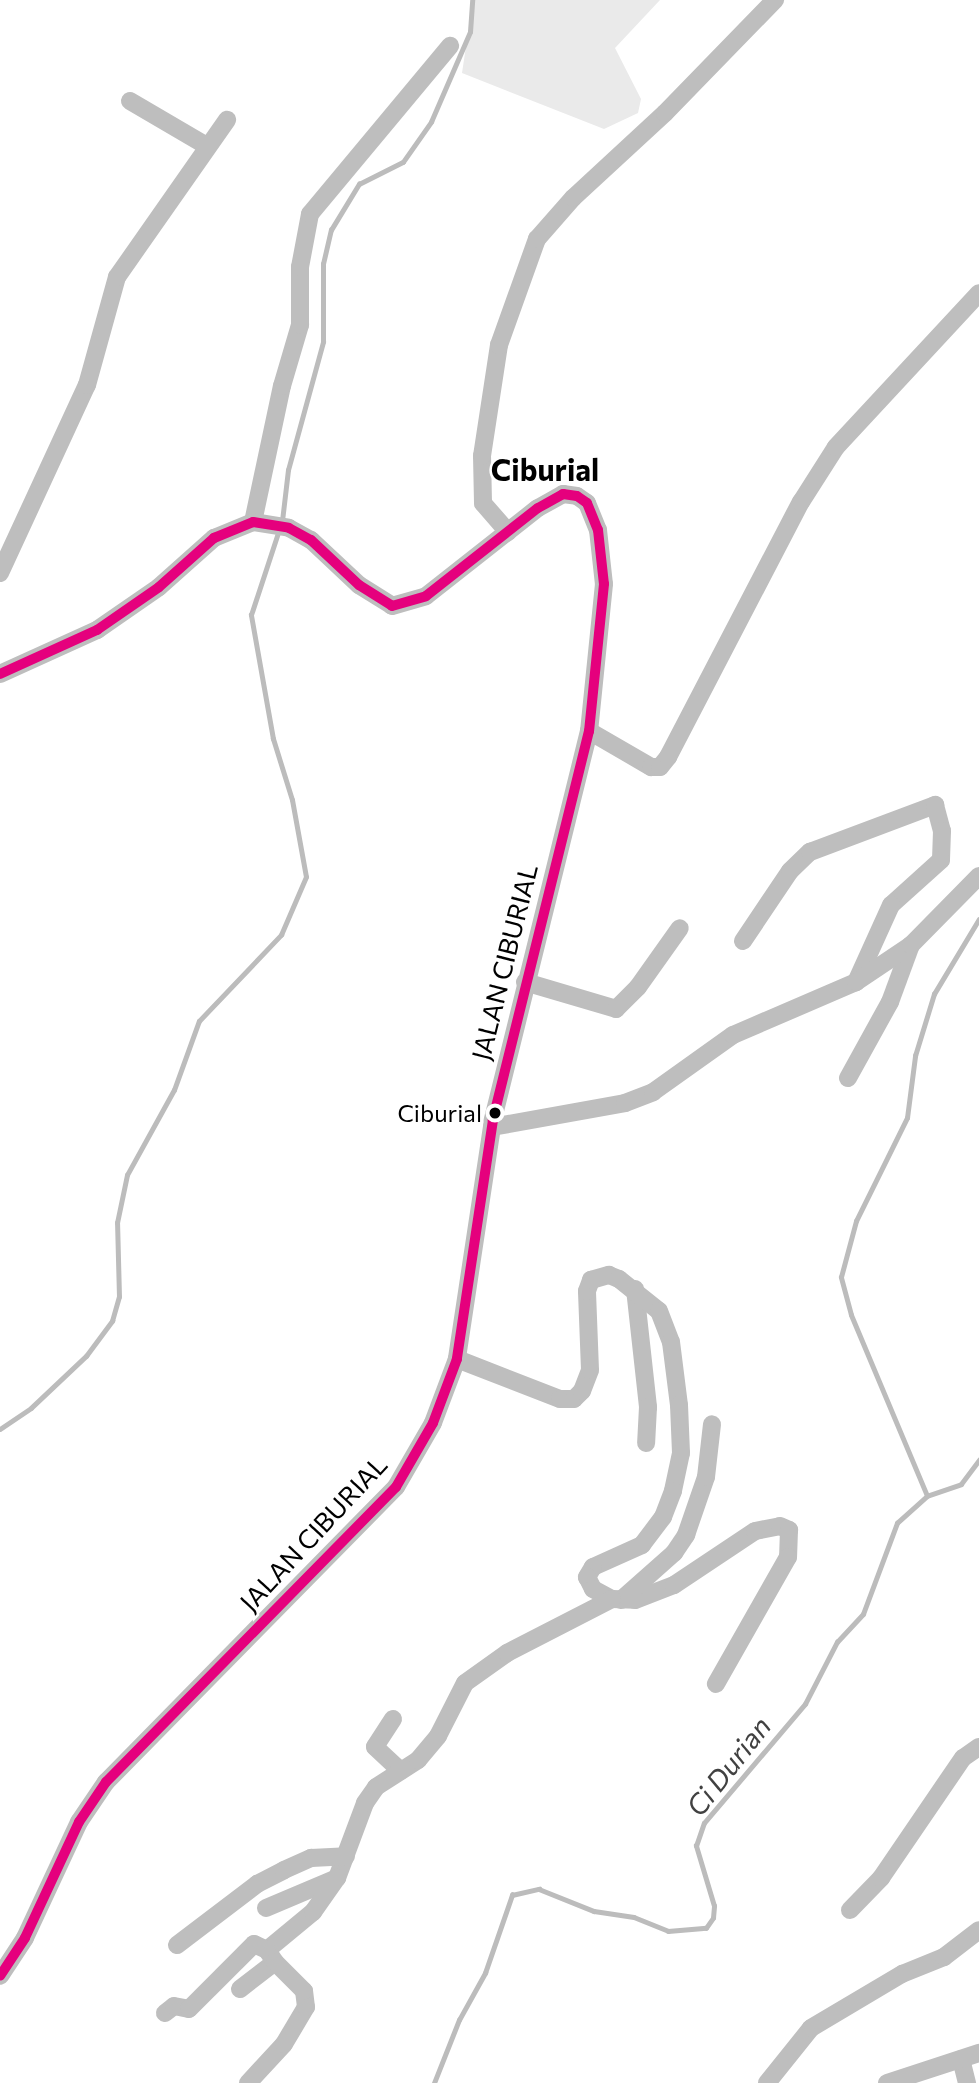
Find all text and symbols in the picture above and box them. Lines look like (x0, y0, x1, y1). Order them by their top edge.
district label: Ciburial (491, 451, 599, 487)
street label: JALAN CIBURIAL (465, 861, 543, 1063)
place label: Ciburial (397, 1099, 482, 1127)
marker: Ciburial (488, 1106, 502, 1120)
street label: JALAN CIBURIAL (233, 1449, 393, 1617)
water label: Ci Durian (679, 1710, 777, 1822)

